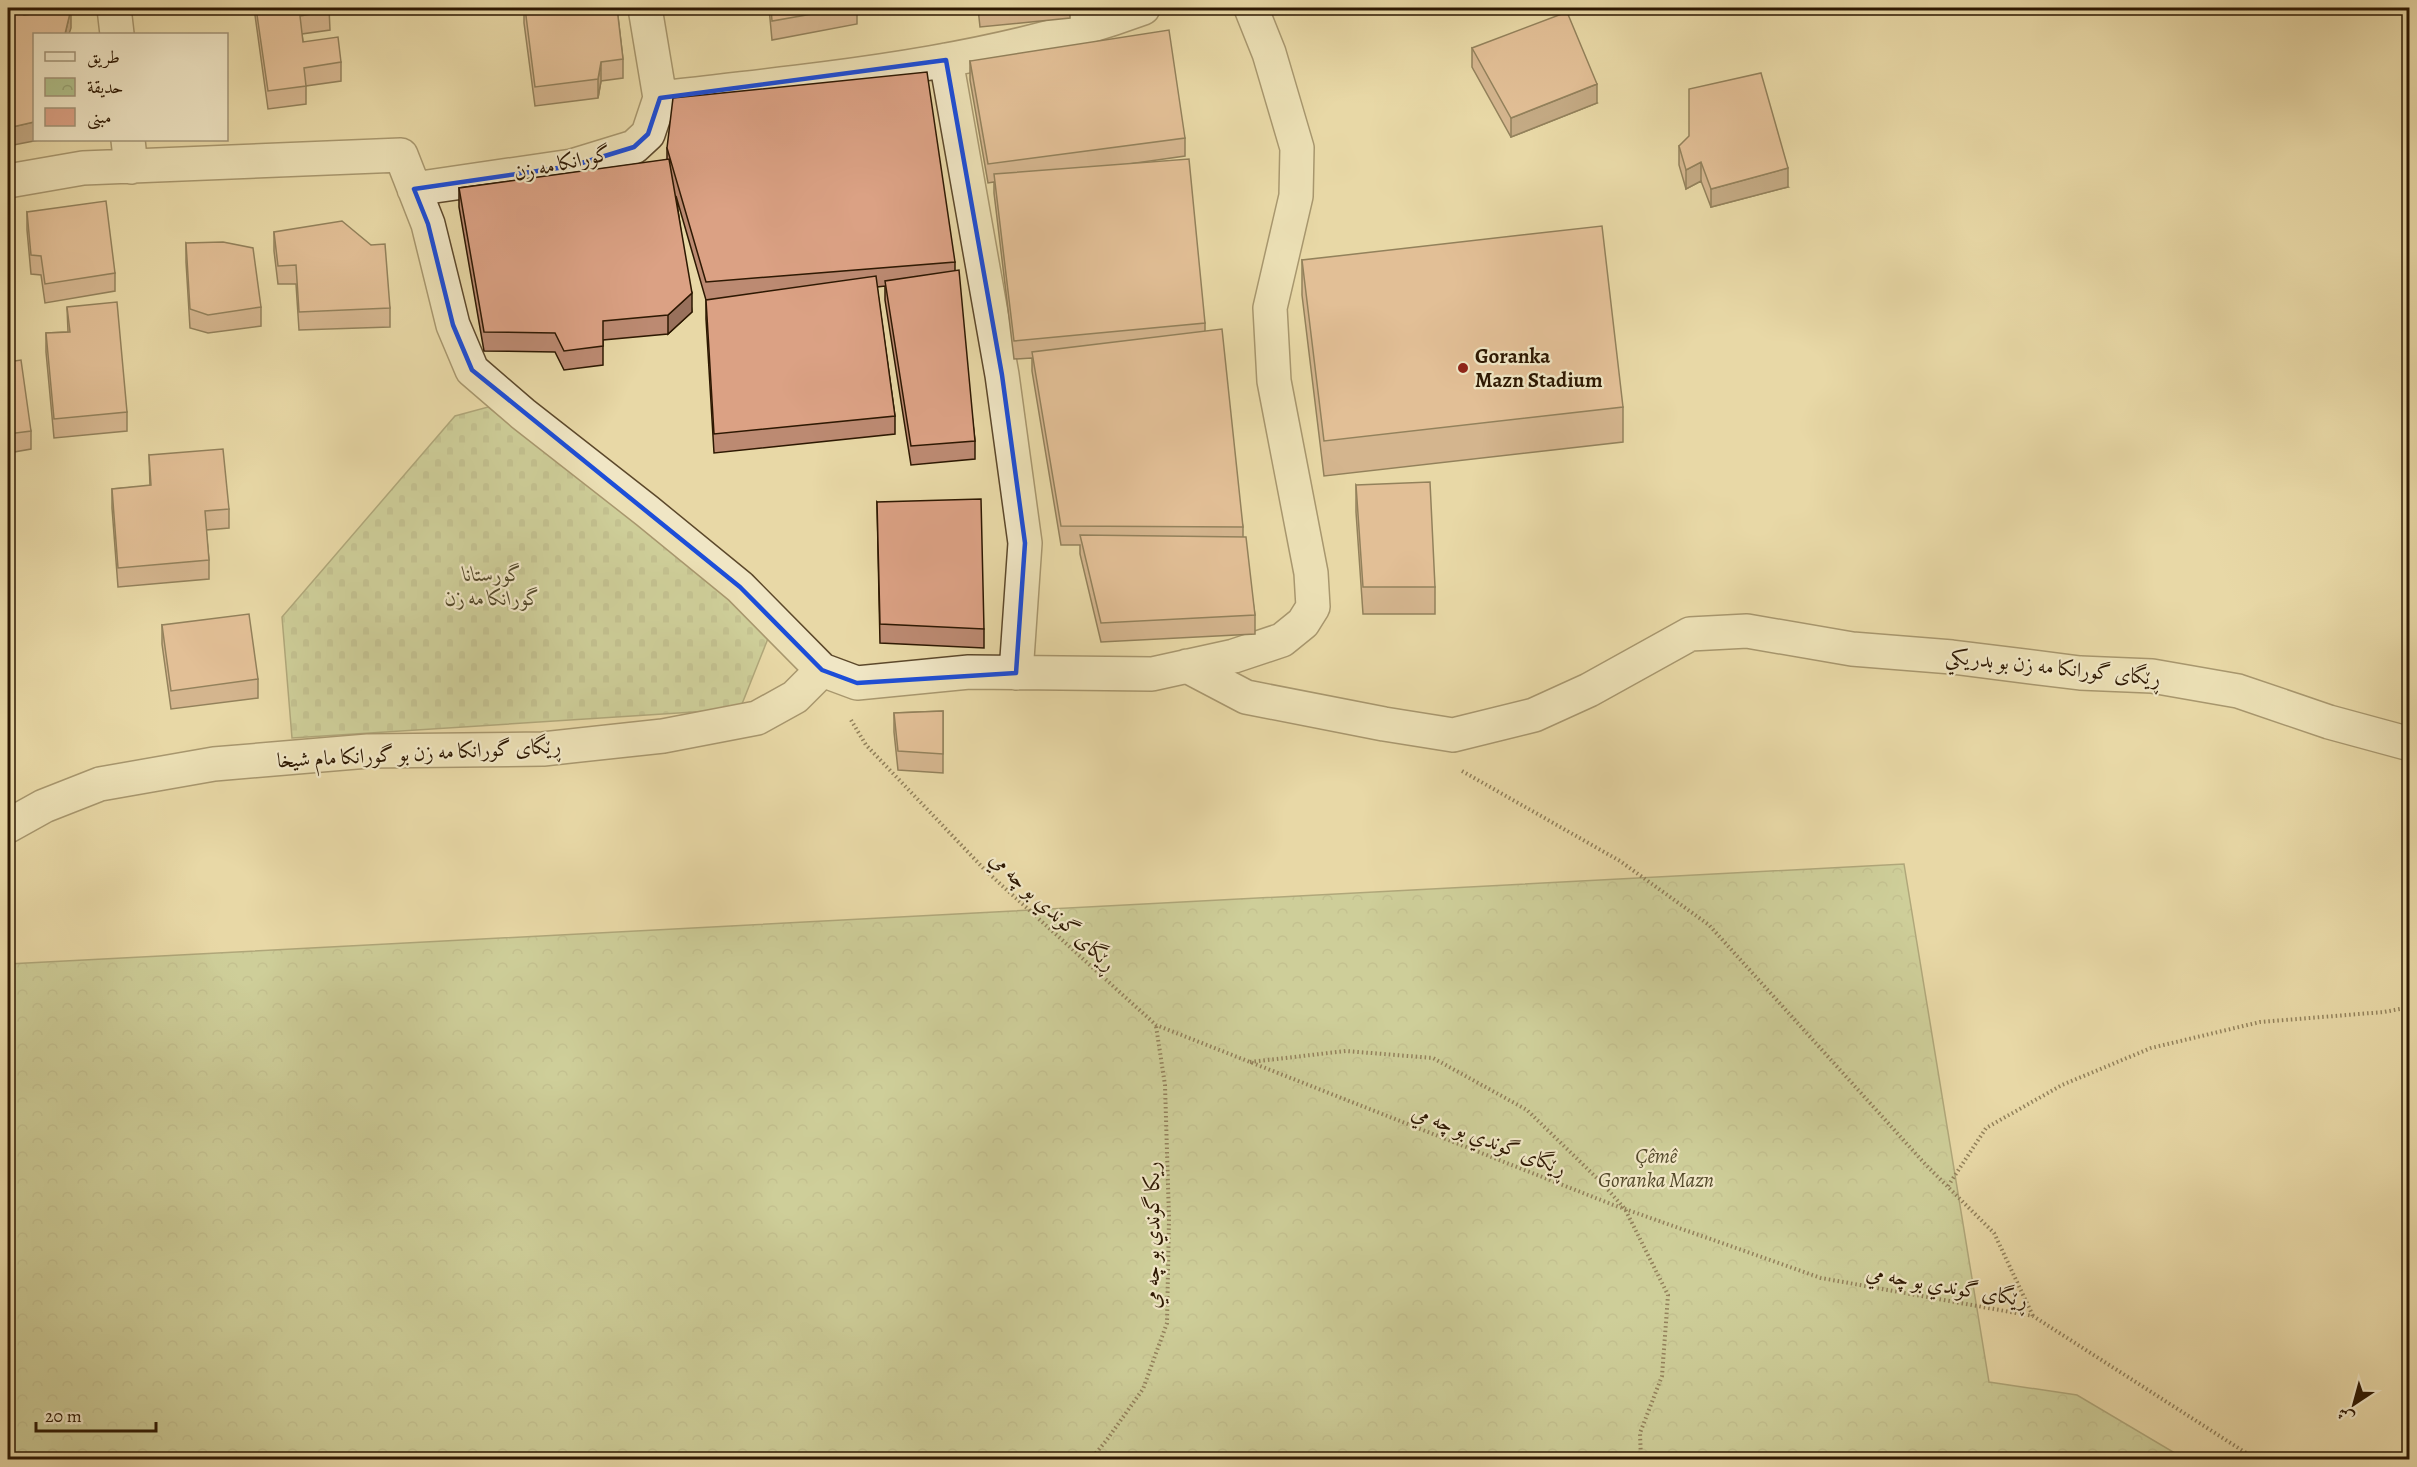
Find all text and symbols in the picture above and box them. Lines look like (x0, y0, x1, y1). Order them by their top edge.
legend (33, 33, 228, 141)
text: طريق (87, 45, 120, 69)
text: حديقة (87, 75, 123, 99)
text: مبنى (87, 105, 112, 130)
street label: گورانكا مه زن (511, 139, 613, 187)
place label: Goranka Mazn Stadium (1475, 342, 1603, 394)
marker: Goranka Mazn Stadium (1456, 361, 1470, 375)
park label: گورستانا گورانكا مه زن (445, 560, 541, 612)
street label: ڕێگای گورانكا مه زن بو بدريكي (1943, 642, 2162, 697)
street label: ڕێگای گورانكا مه زن بو گورانکا مام شيخا (276, 732, 562, 778)
street label: ڕێگای گوندي بو چه مي (982, 845, 1122, 979)
street label: ڕێگای گوندي بو چه مي (1407, 1098, 1570, 1185)
park label: Çêmê Goranka Mazn (1598, 1142, 1714, 1194)
street label: ريكا گوندي بو چه مي (1138, 1161, 1169, 1309)
street label: ڕێگای گوندي بو چه مي (1864, 1258, 2030, 1317)
north arrow (2324, 1374, 2384, 1434)
scale bar (36, 1395, 156, 1433)
text: ش (2333, 1402, 2359, 1429)
text: 20 m (45, 1404, 82, 1428)

